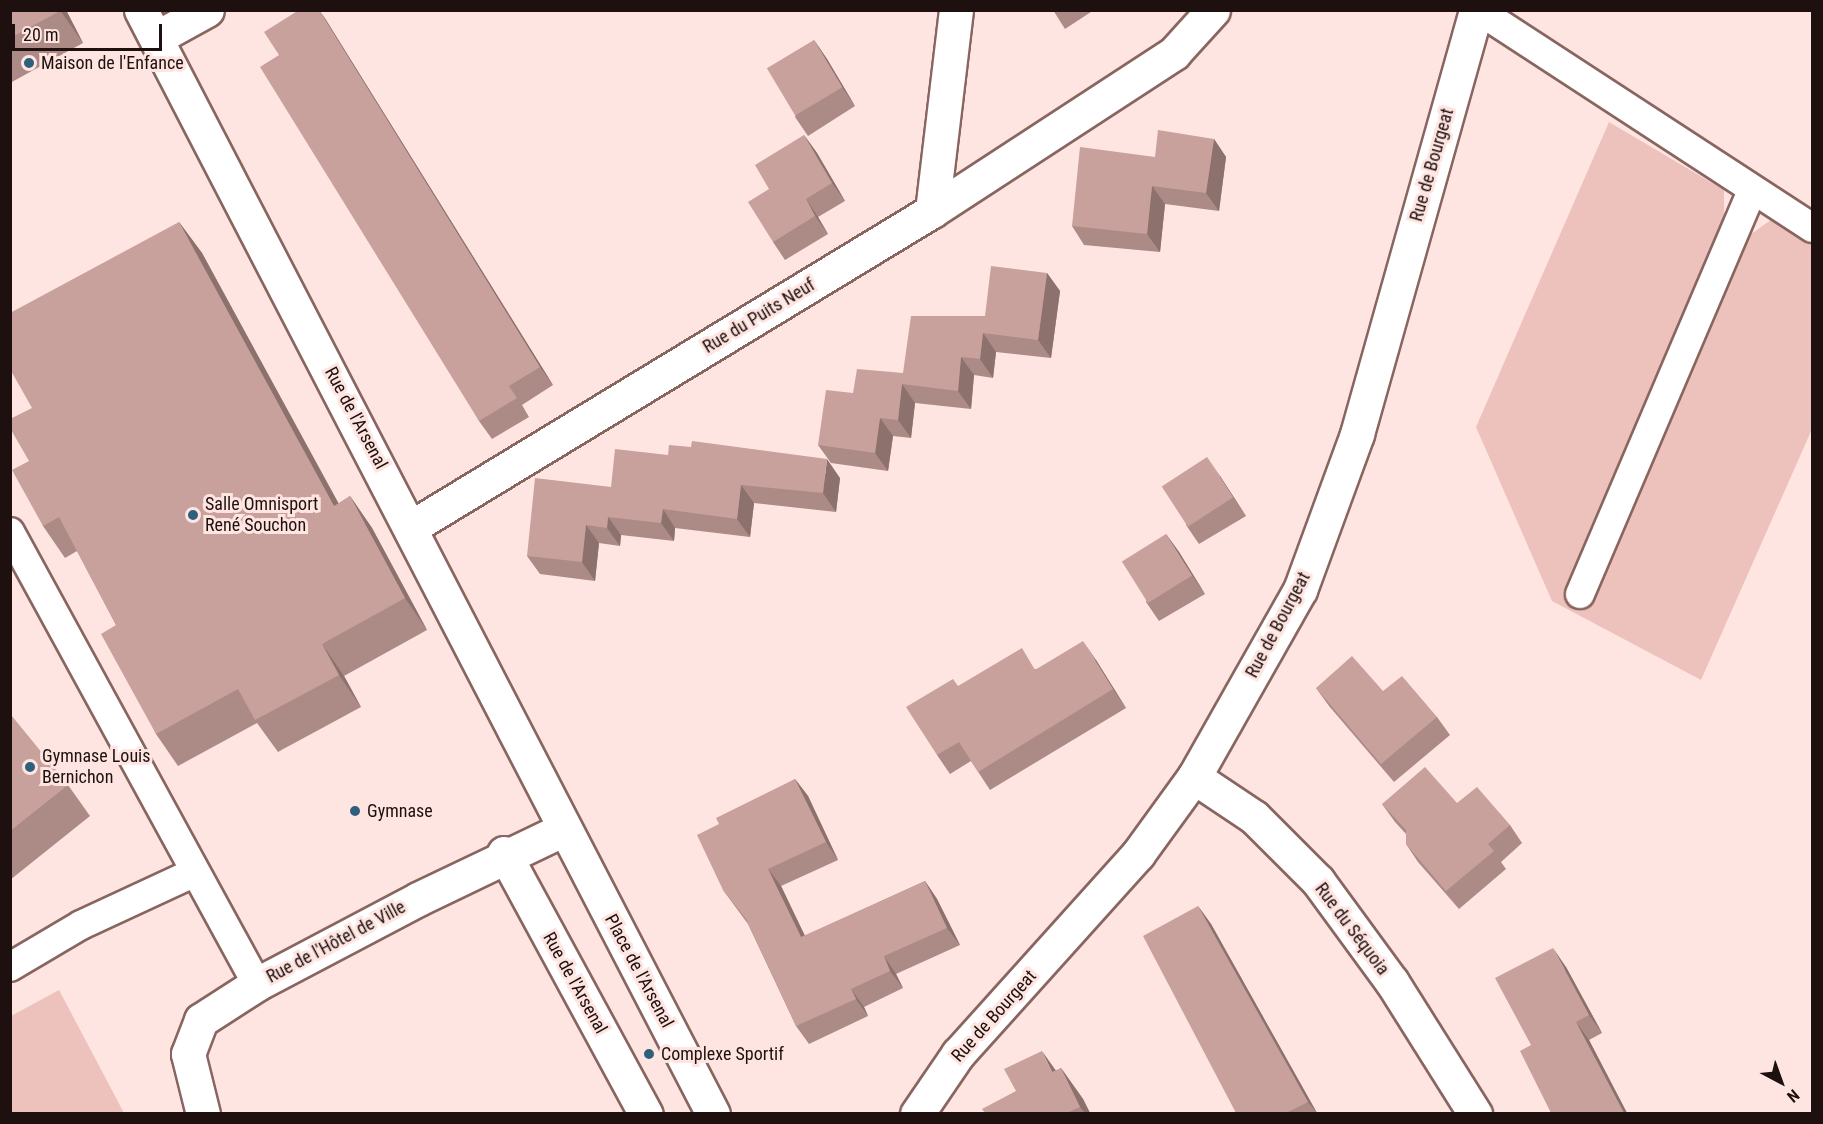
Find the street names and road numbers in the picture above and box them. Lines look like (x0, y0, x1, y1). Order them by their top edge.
street label: Rue de Bourgeat (1406, 106, 1458, 224)
street label: Rue du Puits Neuf (699, 274, 819, 358)
street label: Rue de l'Arsenal (320, 363, 392, 473)
street label: Rue de Bourgeat (1241, 569, 1315, 681)
street label: Rue du Séquoia (1310, 879, 1394, 979)
street label: Rue de l'Hôtel de Ville (263, 896, 409, 988)
street label: Place de l'Arsenal (600, 911, 678, 1031)
street label: Rue de l'Arsenal (538, 929, 612, 1037)
street label: Rue de Bourgeat (947, 965, 1041, 1067)

